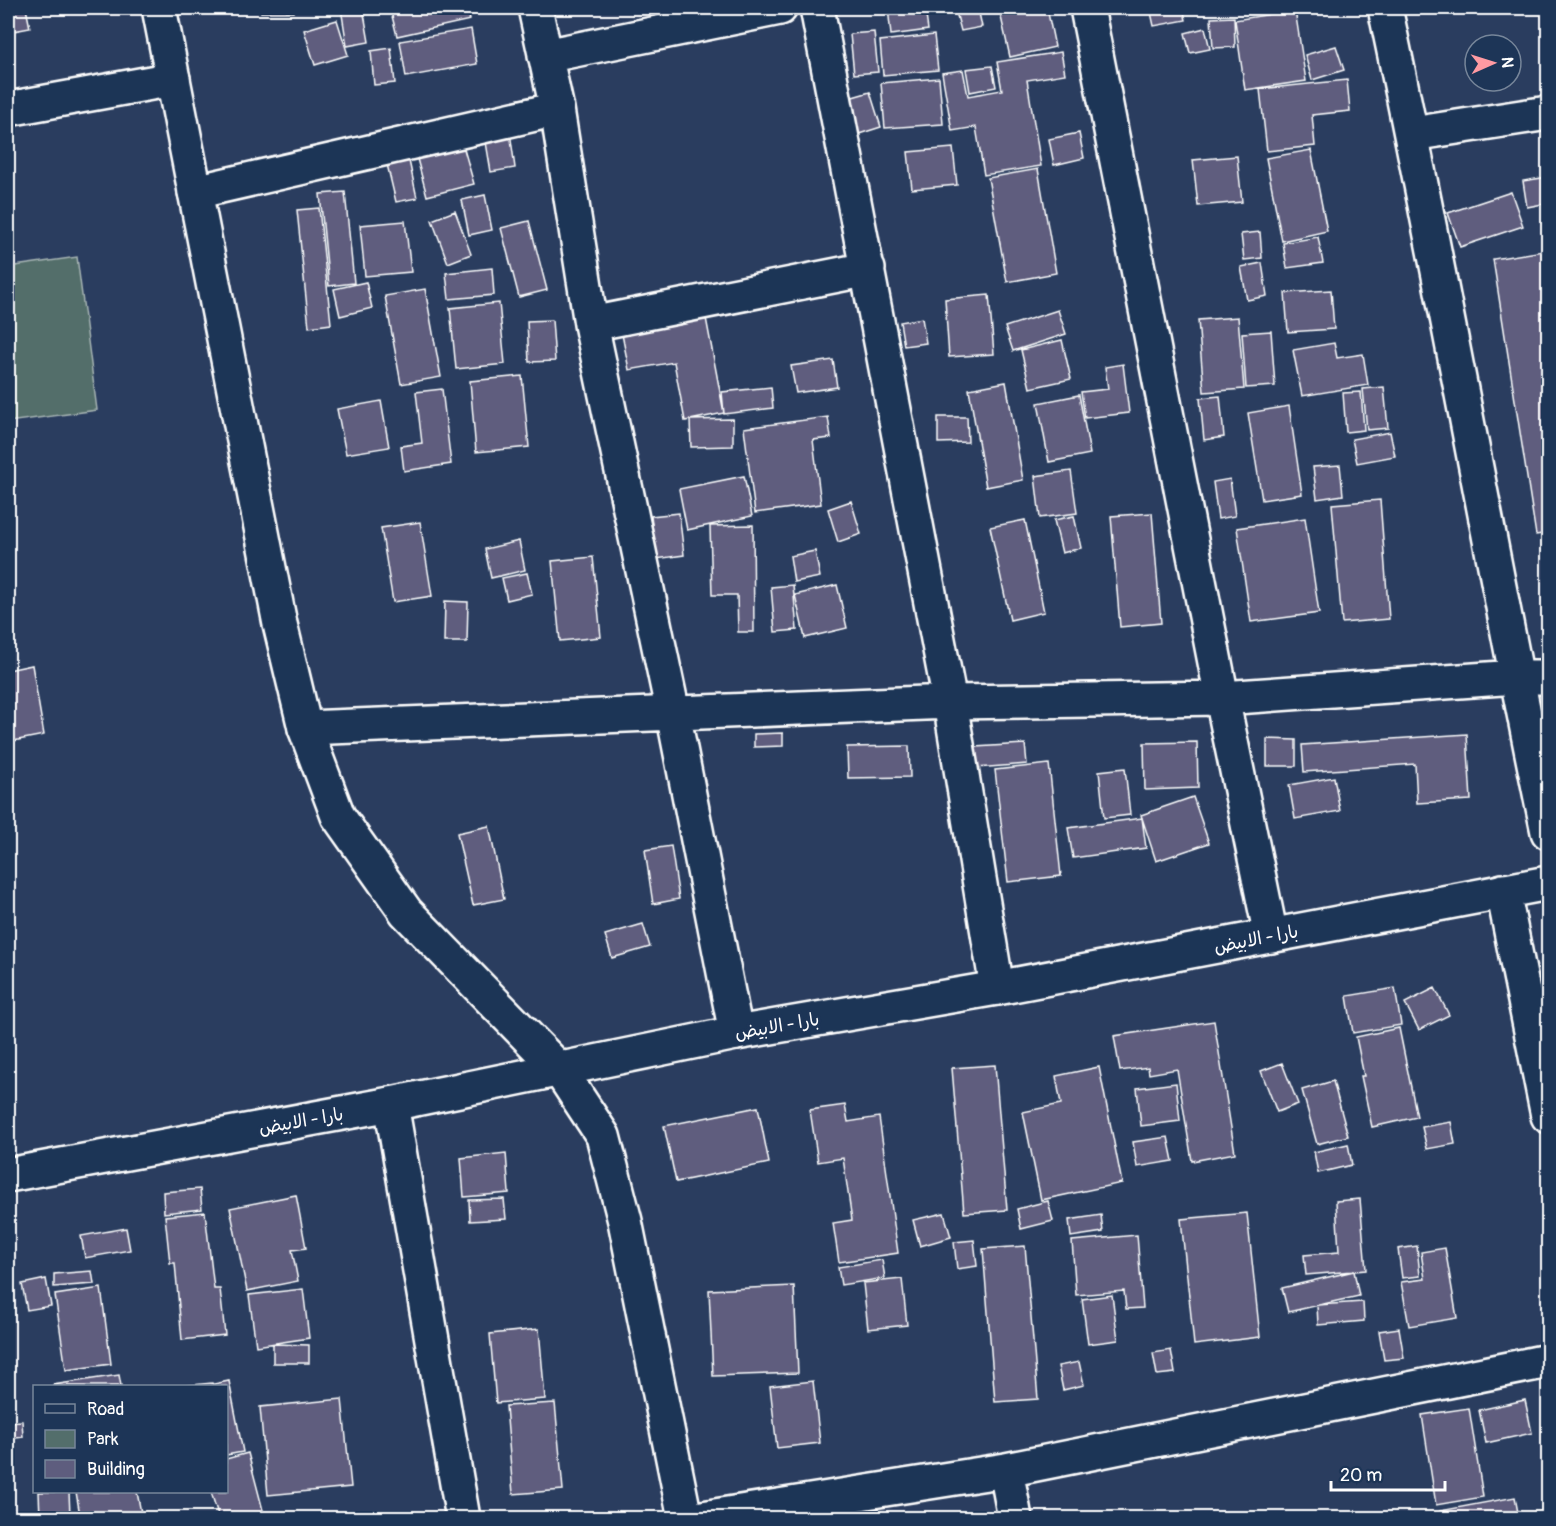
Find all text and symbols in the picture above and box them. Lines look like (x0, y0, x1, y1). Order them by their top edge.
north arrow (1463, 33, 1523, 93)
text: N (1497, 56, 1517, 68)
street label: بارا - الابيض (1212, 920, 1300, 959)
street label: بارا - الابيض (733, 1008, 821, 1045)
street label: بارا - الابيض (257, 1103, 345, 1140)
legend (33, 1385, 228, 1493)
text: Road (87, 1398, 124, 1421)
text: Park (87, 1428, 119, 1451)
scale bar (1331, 1454, 1445, 1492)
text: Building (87, 1458, 145, 1481)
text: 20 m (1340, 1464, 1382, 1487)

